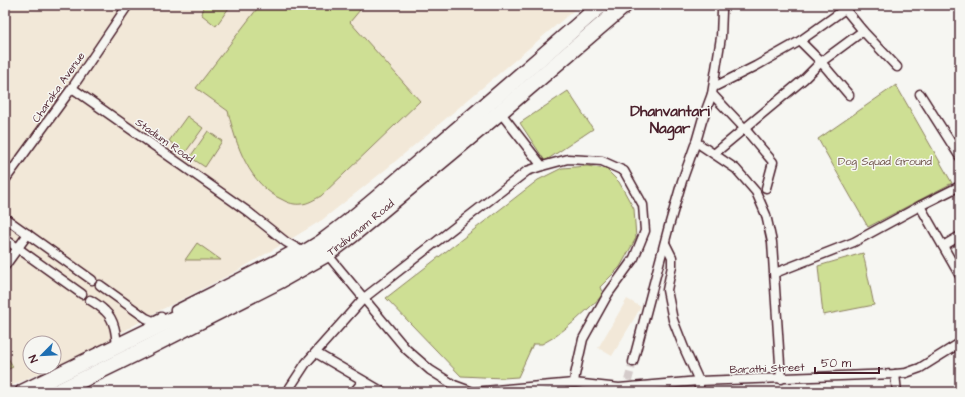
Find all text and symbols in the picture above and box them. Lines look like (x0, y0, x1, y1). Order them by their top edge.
street label: Charaka Avenue (28, 49, 88, 126)
district label: Dhanvantari Nagar (630, 101, 710, 141)
street label: Stadium Road (132, 115, 197, 166)
park label: Dog Squad Ground (838, 154, 932, 170)
street label: Tindivanam Road (324, 196, 398, 259)
north arrow (22, 335, 62, 375)
scale bar (815, 349, 879, 375)
text: N (25, 353, 42, 365)
text: 50 m (821, 355, 852, 372)
street label: Barathi Street (729, 360, 805, 377)

